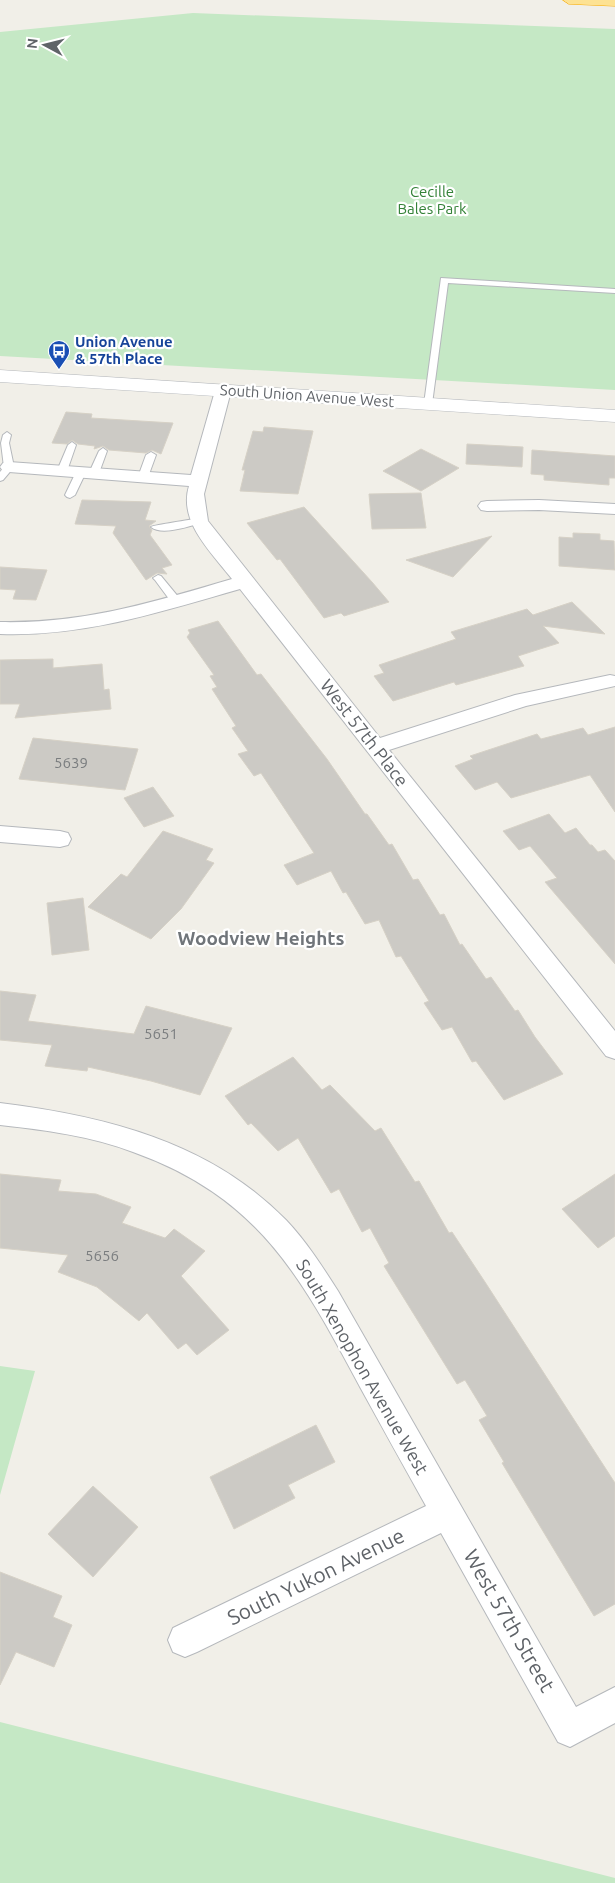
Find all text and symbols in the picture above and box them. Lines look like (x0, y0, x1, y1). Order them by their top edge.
north arrow (20, 20, 70, 70)
text: N (24, 37, 41, 50)
park label: Cecille Bales Park (397, 183, 467, 217)
place label: Union Avenue & 57th Place (75, 333, 173, 367)
bus stop icon: Union Avenue & 57th Place (47, 339, 71, 370)
street label: South Union Avenue West (219, 381, 395, 410)
street label: West 57th Place (317, 675, 413, 790)
house number: 5639 (54, 754, 88, 771)
district label: Woodview Heights (178, 927, 344, 949)
house number: 5651 (144, 1025, 178, 1042)
house number: 5656 (85, 1247, 119, 1264)
street label: South Xenophon Avenue West (293, 1255, 433, 1478)
street label: South Yukon Avenue (223, 1523, 408, 1629)
street label: West 57th Street (459, 1545, 560, 1696)

